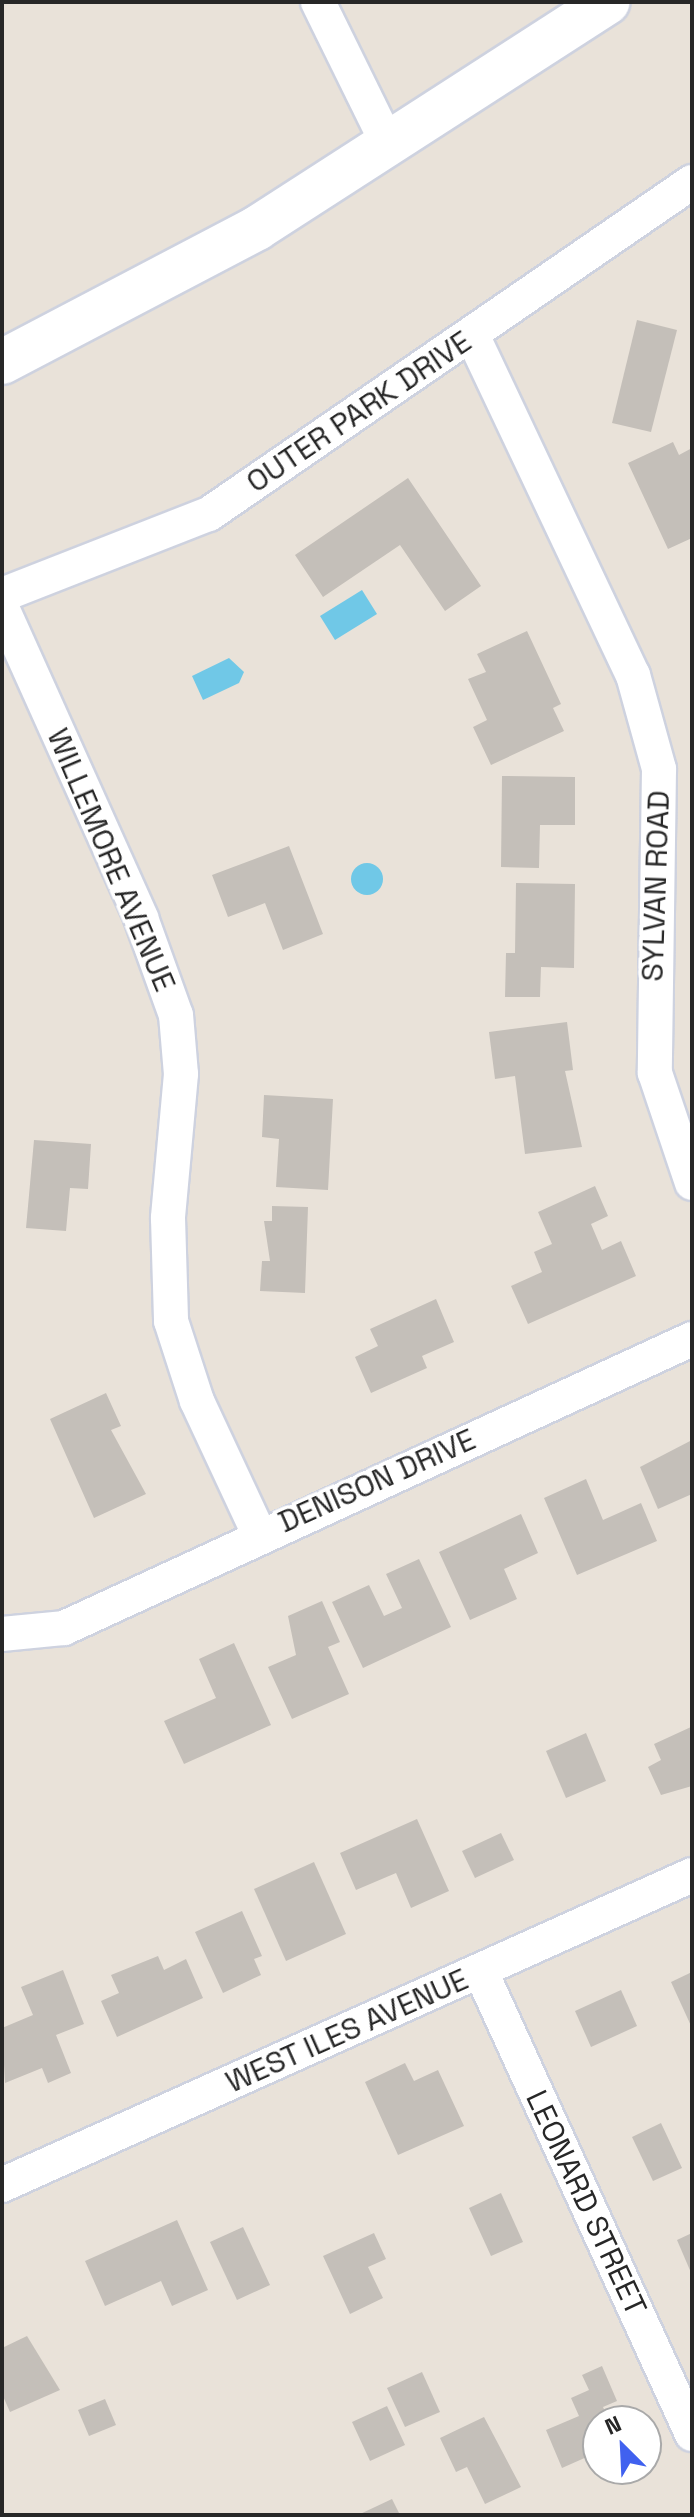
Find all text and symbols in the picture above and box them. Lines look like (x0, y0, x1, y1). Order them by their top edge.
street label: OUTER PARK DRIVE (240, 324, 478, 500)
street label: WILLEMORE AVENUE (39, 723, 183, 997)
street label: SYLVAN ROAD (635, 790, 677, 982)
street label: DENISON DRIVE (273, 1422, 481, 1540)
street label: WEST ILES AVENUE (220, 1961, 474, 2101)
street label: LEONARD STREET (518, 2085, 654, 2321)
north arrow (582, 2405, 662, 2485)
text: N (601, 2409, 625, 2441)

